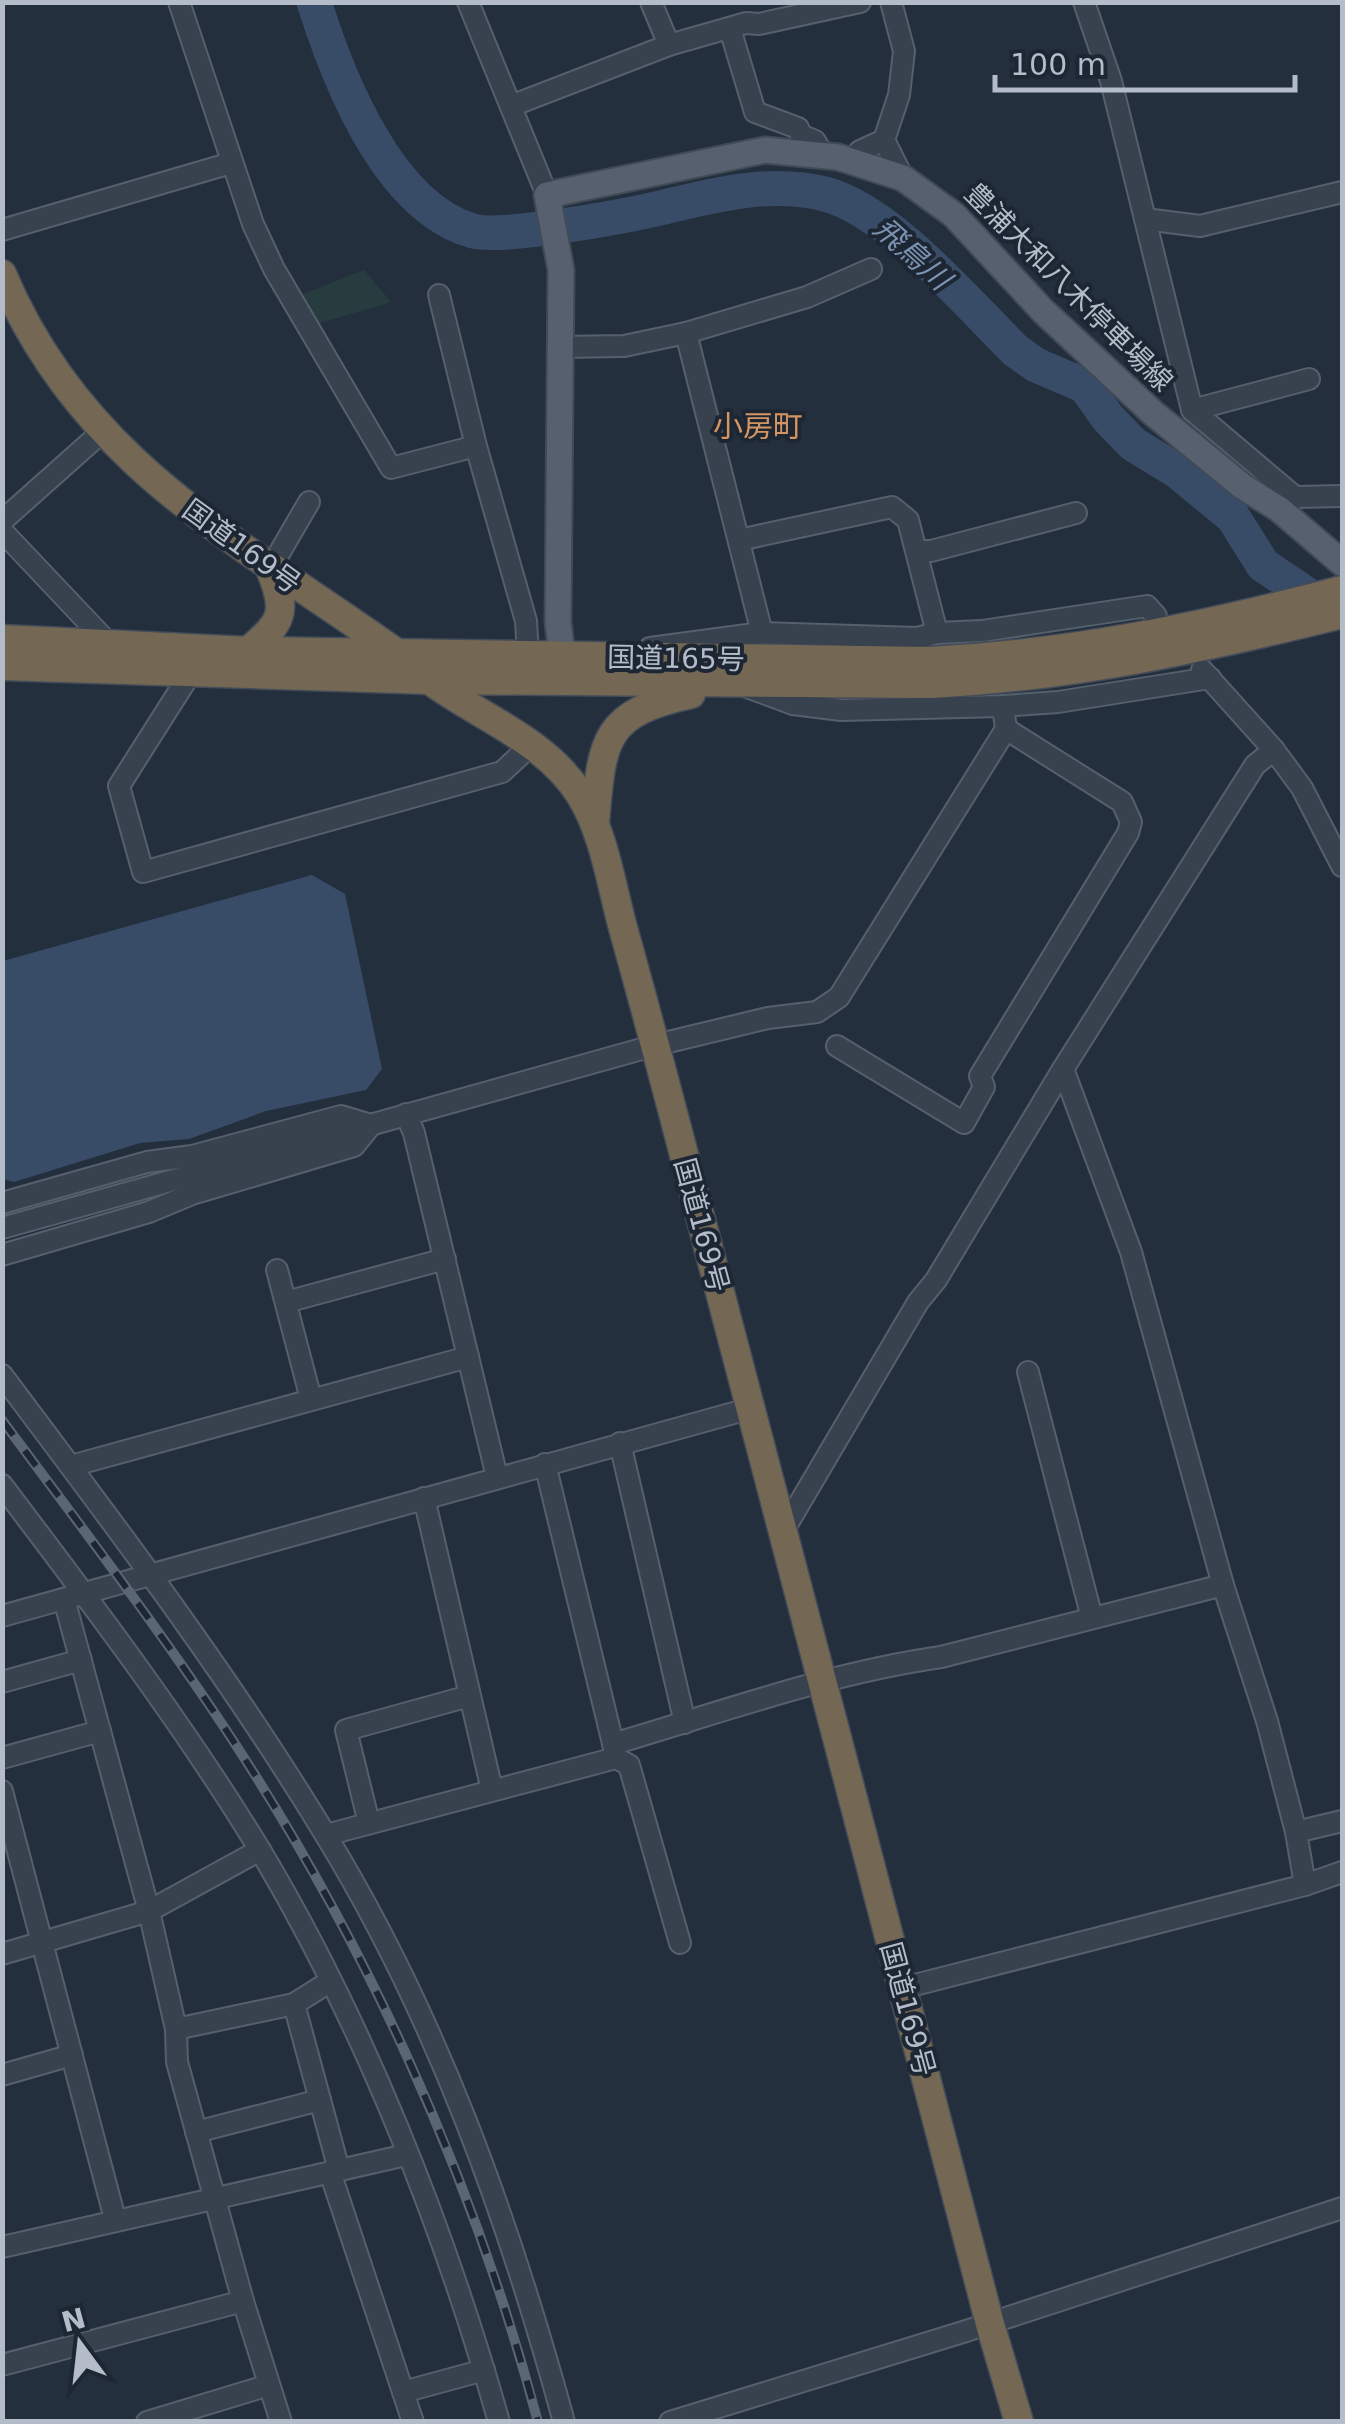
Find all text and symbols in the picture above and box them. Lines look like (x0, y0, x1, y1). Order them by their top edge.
scale bar (995, 30, 1295, 92)
text: 100 m (1010, 47, 1106, 82)
street label: 豊浦大和八木停車場線 (958, 177, 1179, 398)
water label: 飛鳥川 (867, 211, 960, 299)
district label: 小房町 (713, 409, 803, 444)
street label: 国道169号 (176, 493, 307, 600)
street label: 国道165号 (607, 641, 745, 676)
street label: 国道169号 (668, 1154, 735, 1296)
street label: 国道169号 (874, 1938, 941, 2080)
north arrow (30, 2294, 130, 2394)
text: N (58, 2301, 89, 2339)

